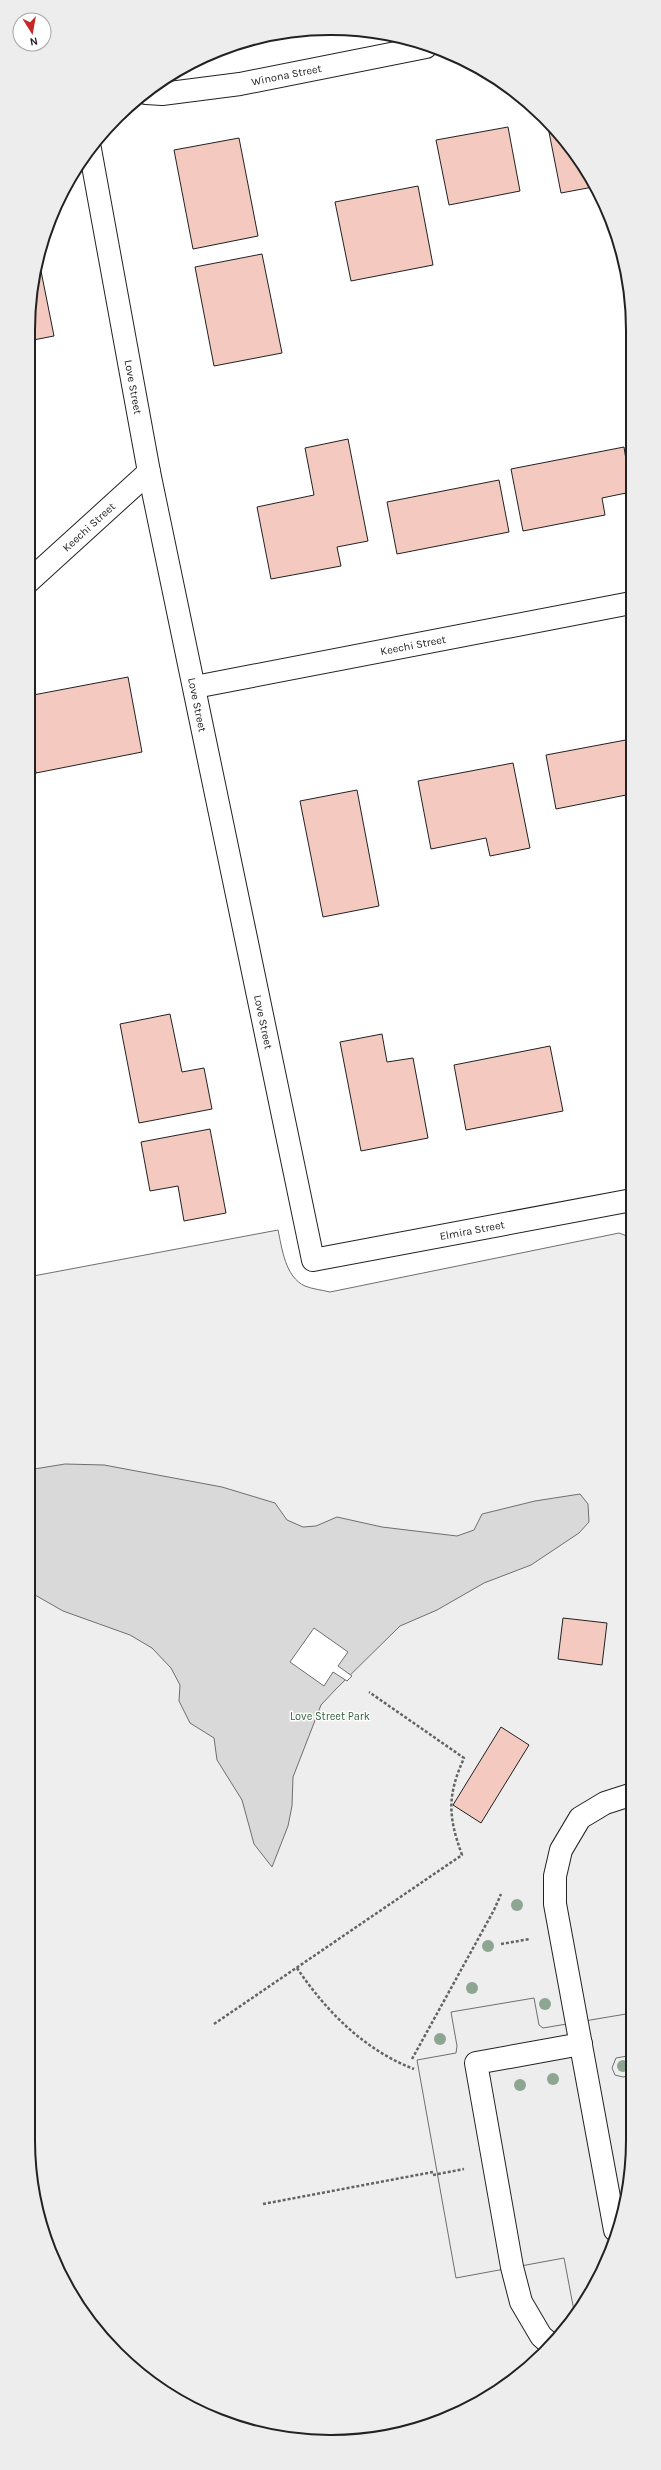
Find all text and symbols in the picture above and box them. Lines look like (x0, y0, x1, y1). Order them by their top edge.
north arrow (12, 12, 52, 52)
text: N (29, 34, 39, 48)
street label: Winona Street (250, 61, 323, 88)
street label: Love Street (122, 359, 145, 415)
street label: Keechi Street (60, 500, 118, 554)
street label: Keechi Street (379, 632, 447, 658)
street label: Love Street (185, 676, 209, 733)
street label: Love Street (251, 994, 275, 1050)
street label: Elmira Street (438, 1218, 506, 1243)
park label: Love Street Park (290, 1710, 370, 1723)

